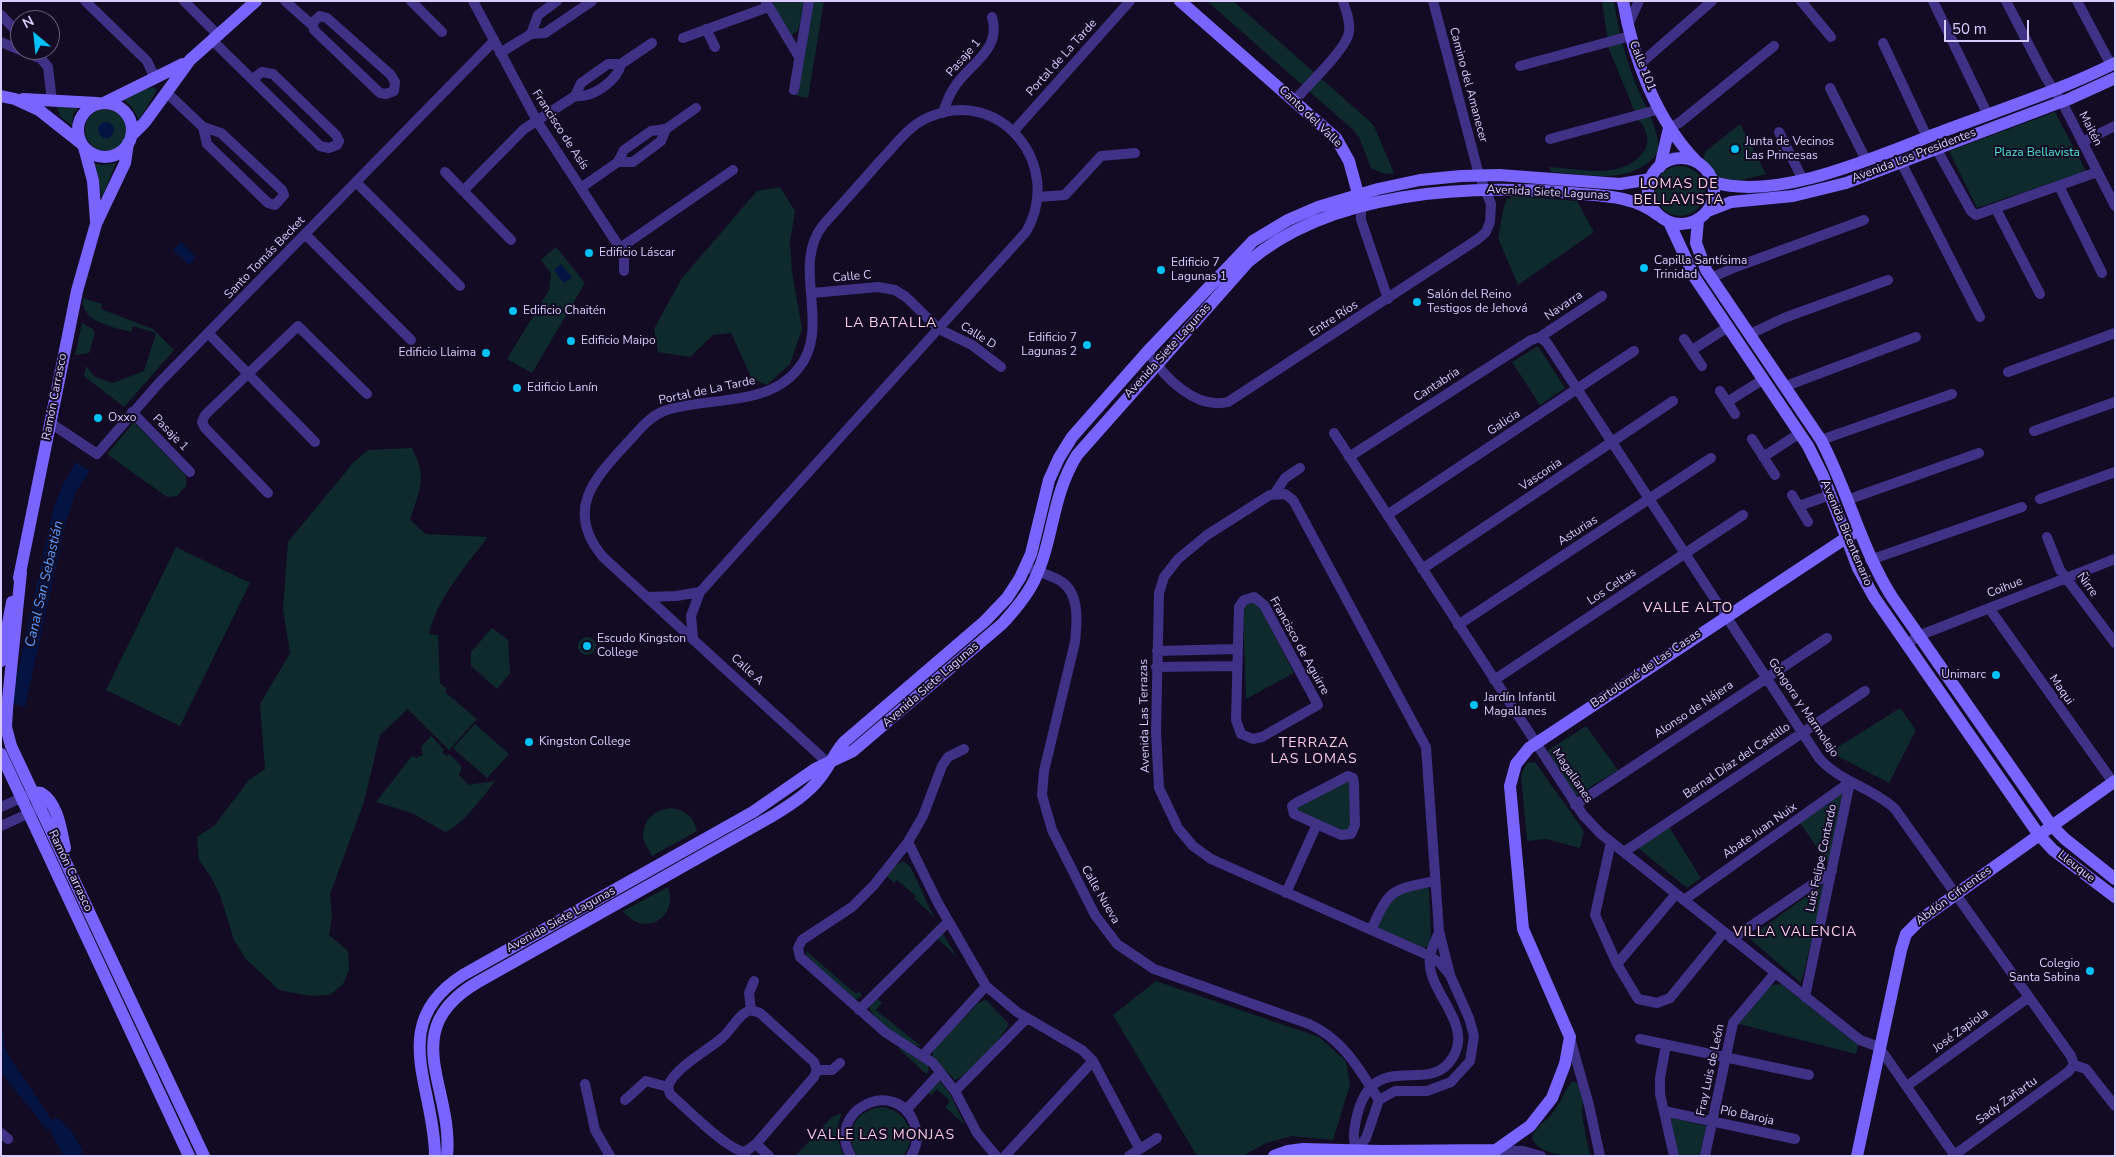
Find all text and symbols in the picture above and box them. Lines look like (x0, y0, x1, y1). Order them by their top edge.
north arrow (10, 10, 60, 60)
scale bar (1946, 10, 2031, 42)
text: N (19, 11, 37, 33)
street label: Portal de La Tarde (1024, 17, 1100, 99)
text: 50 m (1952, 19, 1987, 39)
street label: Camino del Amanecer (1446, 26, 1490, 144)
street label: Pasaje 1 (944, 36, 984, 80)
street label: Calle 101 (1626, 39, 1658, 93)
street label: Canto del Valle (1275, 83, 1345, 151)
street label: Francisco de Asís (529, 87, 591, 173)
street label: Maitén (2075, 109, 2105, 149)
street label: Avenida Los Presidentes (1850, 126, 1978, 186)
place label: Junta de Vecinos Las Princesas (1745, 135, 1834, 163)
marker: Junta de Vecinos Las Princesas (1729, 143, 1741, 155)
park label: Plaza Bellavista (1994, 146, 2080, 160)
district label: LOMAS DE BELLAVISTA (1632, 177, 1726, 210)
street label: Avenida Siete Lagunas (1486, 183, 1610, 203)
street label: Santo Tomás Becket (222, 214, 308, 302)
place label: Edificio Láscar (599, 246, 675, 260)
marker: Edificio Láscar (583, 247, 595, 259)
place label: Capilla Santísima Trinidad (1654, 254, 1747, 282)
place label: Edificio 7 Lagunas 1 (1171, 256, 1227, 284)
marker: Capilla Santísima Trinidad (1638, 262, 1650, 274)
marker: Edificio 7 Lagunas 1 (1155, 264, 1167, 276)
street label: Calle C (832, 268, 872, 286)
place label: Salón del Reino Testigos de Jehová (1427, 288, 1528, 316)
street label: Navarra (1542, 288, 1586, 324)
marker: Salón del Reino Testigos de Jehová (1411, 296, 1423, 308)
street label: Entre Ríos (1307, 298, 1361, 340)
street label: Avenida Siete Lagunas (1122, 301, 1214, 401)
place label: Edificio Chaitén (523, 304, 606, 318)
marker: Edificio Chaitén (507, 305, 519, 317)
district label: LA BATALLA (844, 316, 938, 332)
street label: Calle D (957, 319, 999, 353)
place label: Edificio 7 Lagunas 2 (1021, 331, 1077, 359)
place label: Edificio Maipo (581, 334, 656, 348)
marker: Edificio Maipo (565, 335, 577, 347)
marker: Edificio 7 Lagunas 2 (1081, 339, 1093, 351)
place label: Edificio Llaima (399, 346, 476, 360)
marker: Edificio Llaima (480, 347, 492, 359)
street label: Ramón Carrasco (40, 352, 70, 442)
street label: Cantabria (1411, 365, 1463, 405)
street label: Portal de La Tarde (657, 374, 757, 408)
place label: Edificio Lanín (527, 381, 598, 395)
marker: Edificio Lanín (511, 382, 523, 394)
street label: Galicia (1485, 407, 1523, 439)
place label: Oxxo (108, 411, 136, 425)
marker: Oxxo (92, 412, 104, 424)
street label: Pasaje 1 (149, 412, 191, 454)
street label: Vasconia (1517, 456, 1565, 494)
street label: Avenida Bicentenario (1817, 478, 1875, 588)
street label: Asturias (1555, 513, 1601, 549)
water label: Canal San Sebastián (22, 519, 68, 649)
street label: Los Celtas (1585, 565, 1639, 609)
street label: Ñirre (2073, 570, 2101, 600)
street label: Coihue (1985, 575, 2025, 601)
street label: Francisco de Aguirre (1266, 595, 1332, 697)
district label: VALLE ALTO (1641, 601, 1735, 617)
street label: Bartolomé de Las Casas (1588, 627, 1704, 711)
place label: Escudo Kingston College (597, 632, 686, 660)
street label: Avenida Siete Lagunas (880, 639, 982, 731)
marker: Escudo Kingston College (581, 640, 593, 652)
street label: Calle A (728, 651, 766, 689)
street label: Góngora y Marmolejo (1765, 656, 1841, 760)
street label: Avenida Las Terrazas (1137, 659, 1153, 773)
place label: Unimarc (1941, 668, 1986, 682)
marker: Unimarc (1990, 669, 2002, 681)
street label: Maqui (2046, 672, 2076, 708)
street label: Alonso de Nájera (1652, 678, 1736, 742)
place label: Jardín Infantil Magallanes (1484, 691, 1556, 719)
marker: Jardín Infantil Magallanes (1468, 699, 1480, 711)
street label: Bernal Díaz del Castillo (1681, 720, 1793, 802)
place label: Kingston College (539, 735, 631, 749)
marker: Kingston College (523, 736, 535, 748)
district label: TERRAZA LAS LOMAS (1269, 736, 1359, 769)
street label: Magallanes (1549, 746, 1595, 806)
street label: Abate Juan Nuix (1720, 800, 1800, 862)
street label: Luis Felipe Contardo (1804, 803, 1840, 913)
street label: Ramón Carrasco (45, 828, 95, 914)
street label: Lleuque (2055, 848, 2097, 886)
street label: Calle Nueva (1077, 863, 1123, 927)
street label: Abdón Cifuentes (1913, 864, 1995, 928)
street label: Avenida Siete Lagunas (504, 884, 618, 956)
district label: VILLA VALENCIA (1731, 925, 1859, 941)
place label: Colegio Santa Sabina (2009, 957, 2080, 985)
marker: Colegio Santa Sabina (2084, 965, 2096, 977)
street label: José Zapiola (1930, 1006, 1992, 1056)
street label: Fray Luis de León (1694, 1023, 1728, 1117)
street label: Sady Zañartu (1974, 1074, 2040, 1128)
street label: Pío Baroja (1719, 1103, 1775, 1129)
district label: VALLE LAS MONJAS (805, 1128, 957, 1144)

